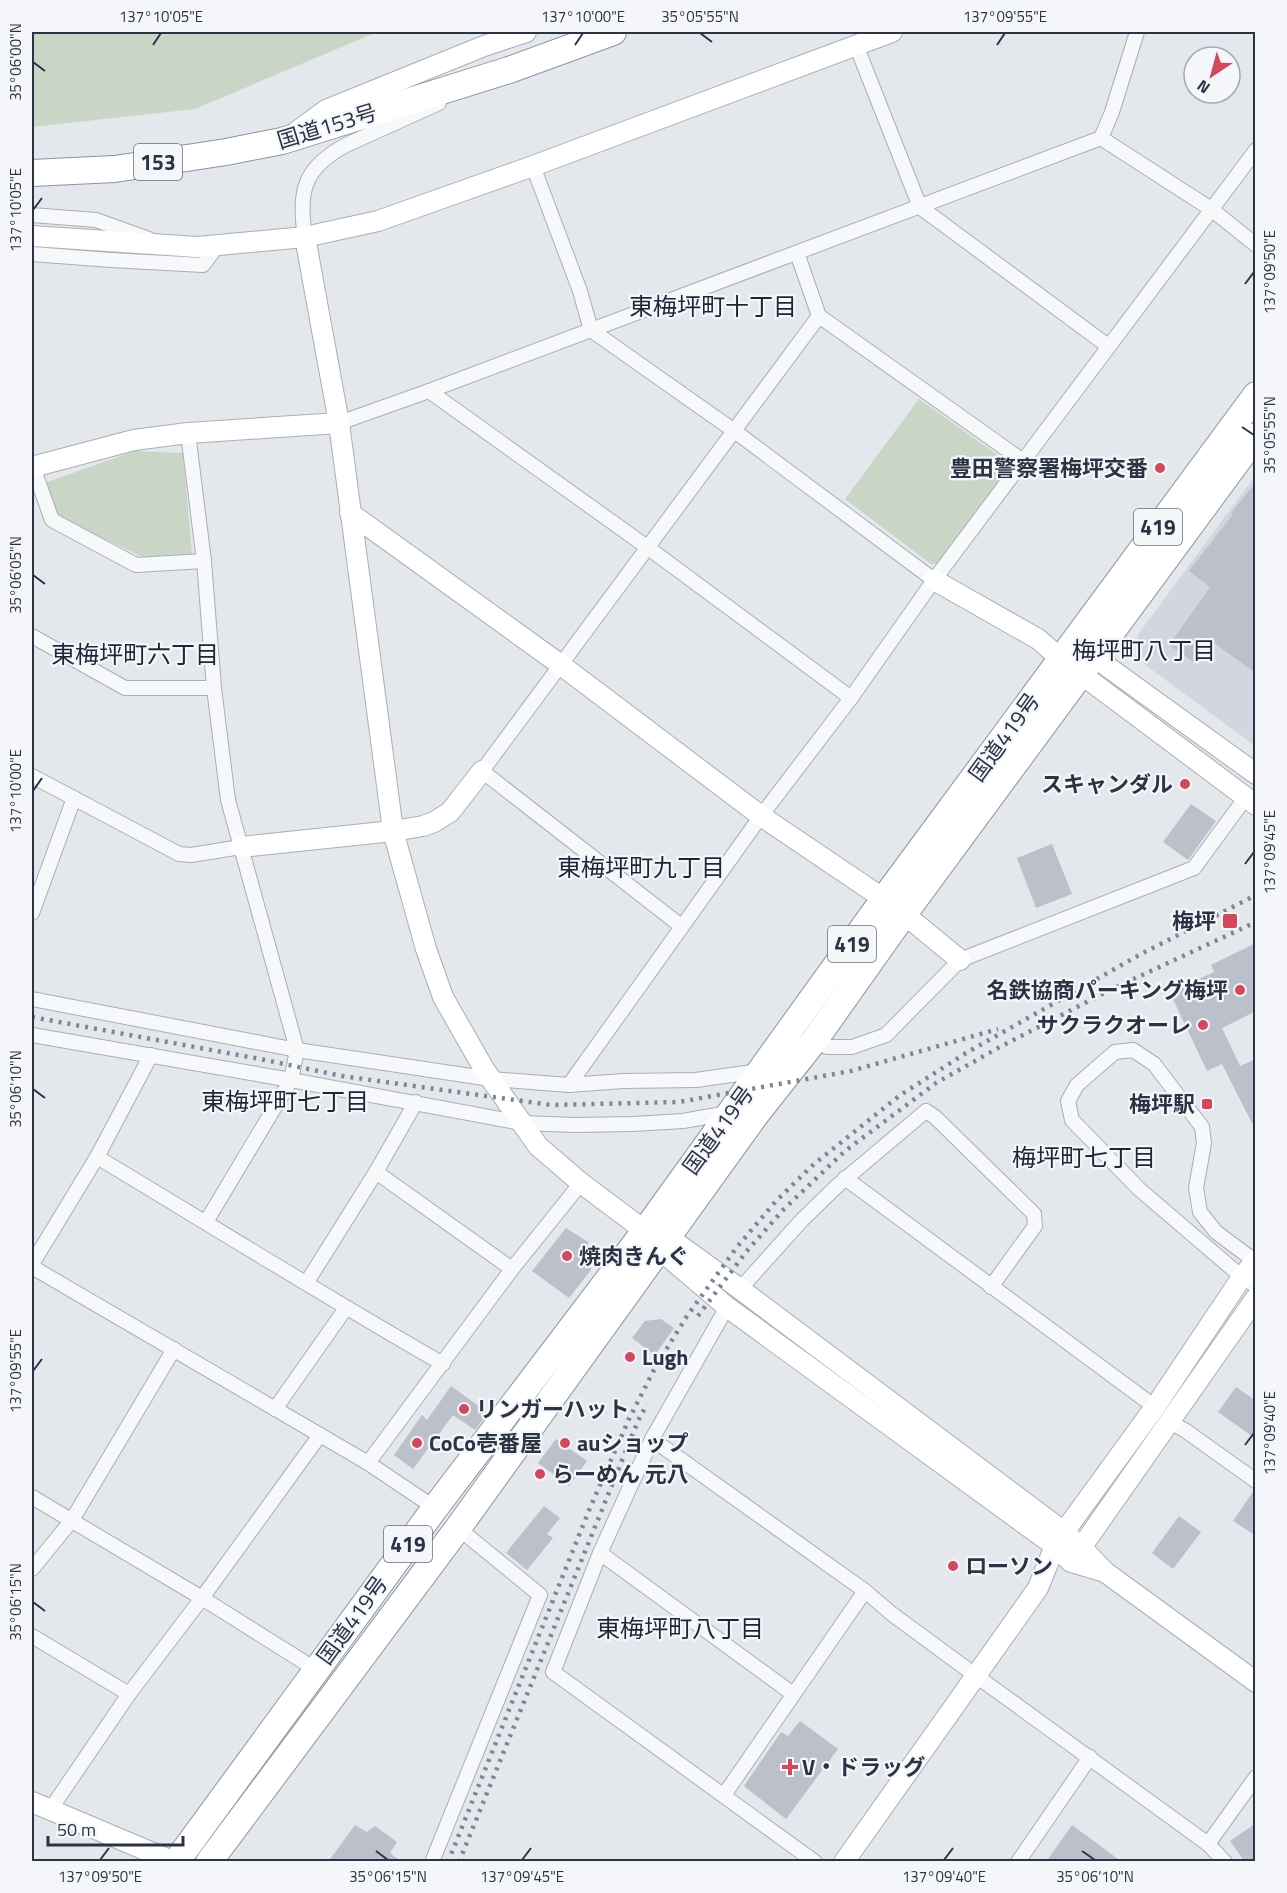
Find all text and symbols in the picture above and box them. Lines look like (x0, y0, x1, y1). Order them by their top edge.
text: 137°10'05"E (119, 5, 203, 28)
text: 137°10'00"E (541, 5, 625, 28)
text: 35°05'55"N (661, 5, 739, 28)
text: 137°09'55"E (963, 5, 1047, 28)
text: 35°06'00"N (4, 23, 27, 101)
north arrow (1182, 45, 1242, 105)
text: N (1192, 74, 1215, 100)
street label: 国道153号 (273, 95, 381, 157)
road number: 153 (134, 144, 182, 180)
text: 137°10'05"E (4, 168, 27, 252)
text: 137°09'50"E (1258, 230, 1281, 314)
district label: 東梅坪町十丁目 (629, 288, 797, 324)
text: 35°05'55"N (1258, 396, 1281, 474)
place label: 豊田警察署梅坪交番 (950, 451, 1148, 485)
marker: 豊田警察署梅坪交番 (1153, 461, 1167, 475)
road number: 419 (1134, 509, 1182, 545)
text: 35°06'05"N (4, 536, 27, 614)
district label: 梅坪町八丁目 (1072, 632, 1216, 668)
district label: 東梅坪町六丁目 (51, 636, 219, 672)
street label: 国道419号 (960, 685, 1048, 789)
text: 137°10'00"E (4, 749, 27, 833)
place label: スキャンダル (1041, 767, 1173, 801)
marker: スキャンダル (1178, 777, 1192, 791)
text: 137°09'45"E (1258, 810, 1281, 894)
district label: 東梅坪町九丁目 (557, 849, 725, 885)
place label: 梅坪 (1172, 904, 1216, 938)
marker: 梅坪 (1221, 912, 1239, 930)
road number: 419 (828, 926, 876, 962)
place label: 名鉄協商パーキング梅坪 (987, 973, 1228, 1007)
marker: 名鉄協商パーキング梅坪 (1233, 983, 1247, 997)
place label: サクラクオーレ (1037, 1008, 1191, 1042)
marker: サクラクオーレ (1196, 1018, 1210, 1032)
text: 35°06'10"N (4, 1050, 27, 1128)
street label: 国道419号 (674, 1078, 762, 1182)
district label: 東梅坪町七丁目 (201, 1083, 369, 1119)
place label: 梅坪駅 (1129, 1087, 1195, 1121)
marker: 梅坪駅 (1200, 1097, 1214, 1111)
district label: 梅坪町七丁目 (1012, 1139, 1156, 1175)
place label: 焼肉きんぐ (579, 1239, 689, 1273)
marker: 焼肉きんぐ (560, 1249, 574, 1263)
text: 137°09'55"E (4, 1329, 27, 1413)
place label: Lugh (642, 1340, 688, 1374)
marker: Lugh (623, 1350, 637, 1364)
text: 137°09'40"E (1258, 1391, 1281, 1475)
place label: リンガーハット (476, 1392, 630, 1426)
marker: リンガーハット (457, 1402, 471, 1416)
place label: CoCo壱番屋 (429, 1426, 542, 1460)
place label: auショップ (577, 1426, 688, 1460)
marker: CoCo壱番屋 (410, 1436, 424, 1450)
marker: auショップ (558, 1436, 572, 1450)
place label: らーめん 元八 (552, 1457, 689, 1491)
marker: らーめん 元八 (533, 1467, 547, 1481)
road number: 419 (384, 1526, 432, 1562)
place label: ローソン (965, 1549, 1053, 1583)
marker: ローソン (946, 1559, 960, 1573)
text: 35°06'15"N (4, 1563, 27, 1641)
street label: 国道419号 (308, 1568, 396, 1672)
district label: 東梅坪町八丁目 (596, 1610, 764, 1646)
place label: V・ドラッグ (802, 1750, 925, 1784)
marker: V・ドラッグ (783, 1760, 797, 1774)
scale bar (48, 1809, 183, 1847)
text: 50 m (57, 1816, 96, 1843)
text: 137°09'50"E (58, 1865, 142, 1888)
text: 35°06'15"N (349, 1865, 427, 1888)
text: 137°09'45"E (480, 1865, 564, 1888)
text: 137°09'40"E (902, 1865, 986, 1888)
text: 35°06'10"N (1056, 1865, 1134, 1888)

